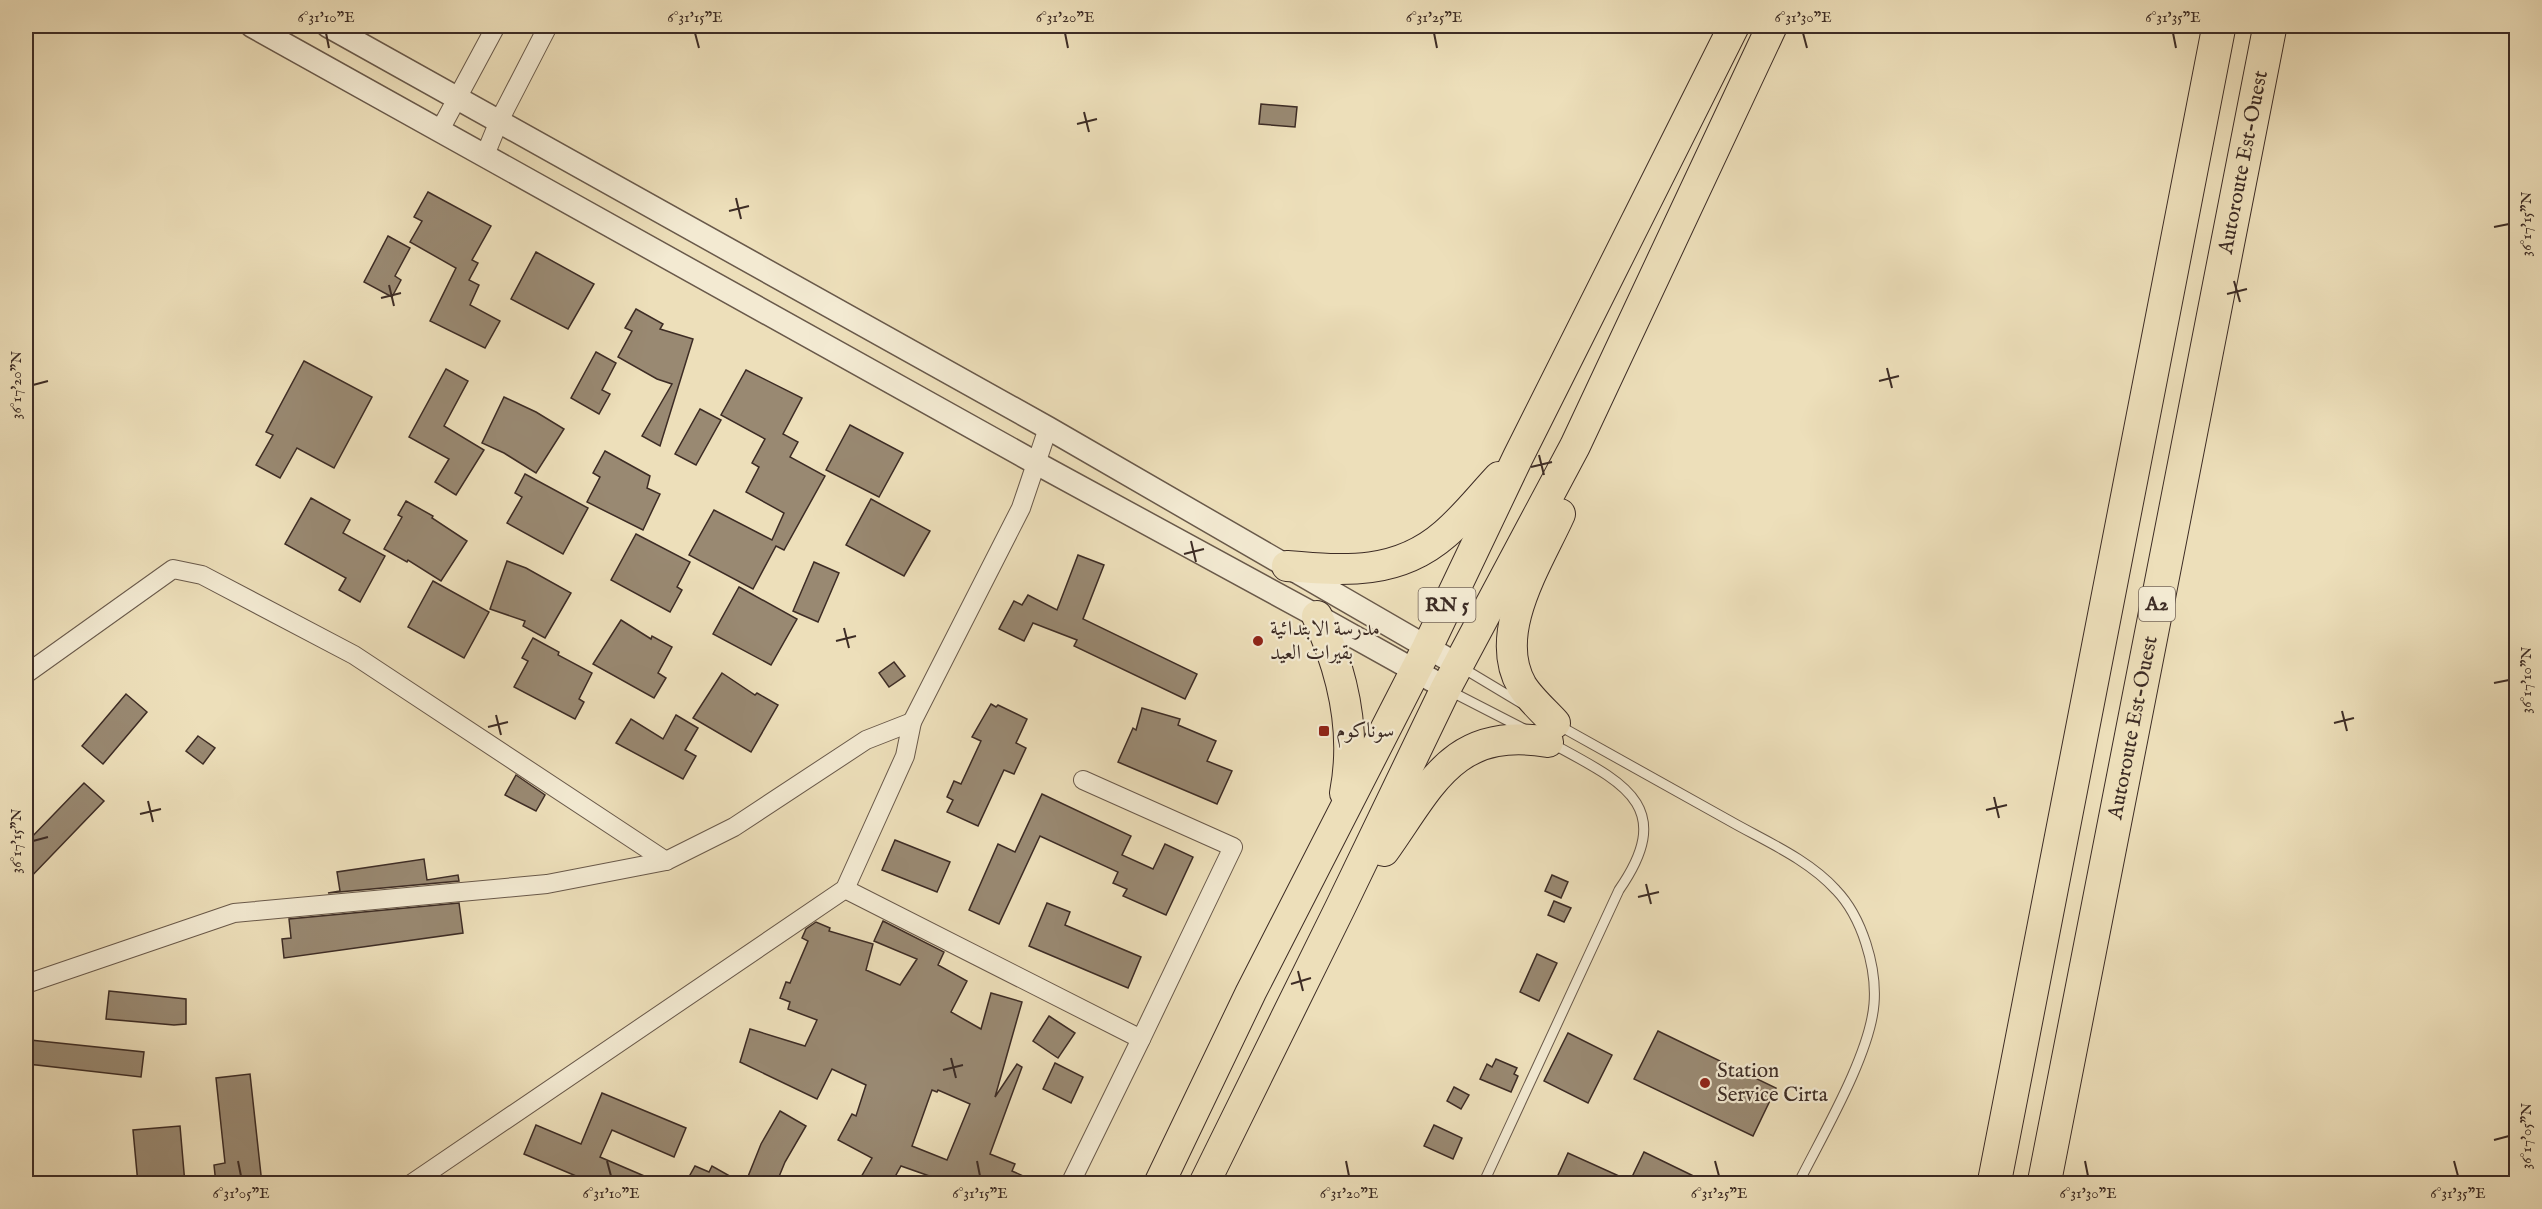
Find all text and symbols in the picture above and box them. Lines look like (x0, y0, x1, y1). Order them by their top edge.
text: 6°31'10"E (297, 8, 355, 27)
text: 6°31'15"E (667, 8, 723, 27)
text: 6°31'20"E (1036, 8, 1094, 27)
text: 6°31'25"E (1406, 8, 1462, 27)
text: 6°31'30"E (1774, 8, 1832, 27)
text: 6°31'35"E (2145, 8, 2201, 27)
street label: Autoroute Est-Ouest (2212, 68, 2274, 257)
text: 36°17'15"N (2517, 192, 2536, 256)
text: 36°17'20"N (7, 351, 26, 419)
road number: A2 (2139, 587, 2175, 621)
road number: RN 5 (1418, 588, 1476, 622)
place label: مدرسة الابتدائية بقيرات العيد (1270, 616, 1380, 667)
marker: مدرسة الابتدائية بقيرات العيد (1251, 634, 1265, 648)
street label: Autoroute Est-Ouest (2102, 634, 2164, 823)
text: 36°17'10"N (2517, 647, 2536, 713)
place label: سوناكوم (1336, 718, 1395, 748)
marker: سوناكوم (1317, 724, 1331, 738)
text: 36°17'15"N (7, 809, 26, 873)
place label: Station Service Cirta (1717, 1058, 1829, 1109)
marker: Station Service Cirta (1698, 1076, 1712, 1090)
text: 36°17'05"N (2517, 1103, 2536, 1169)
text: 6°31'05"E (212, 1184, 270, 1203)
text: 6°31'10"E (582, 1184, 640, 1203)
text: 6°31'15"E (952, 1184, 1008, 1203)
text: 6°31'20"E (1320, 1184, 1378, 1203)
text: 6°31'25"E (1691, 1184, 1747, 1203)
text: 6°31'30"E (2059, 1184, 2117, 1203)
text: 6°31'35"E (2430, 1184, 2486, 1203)

